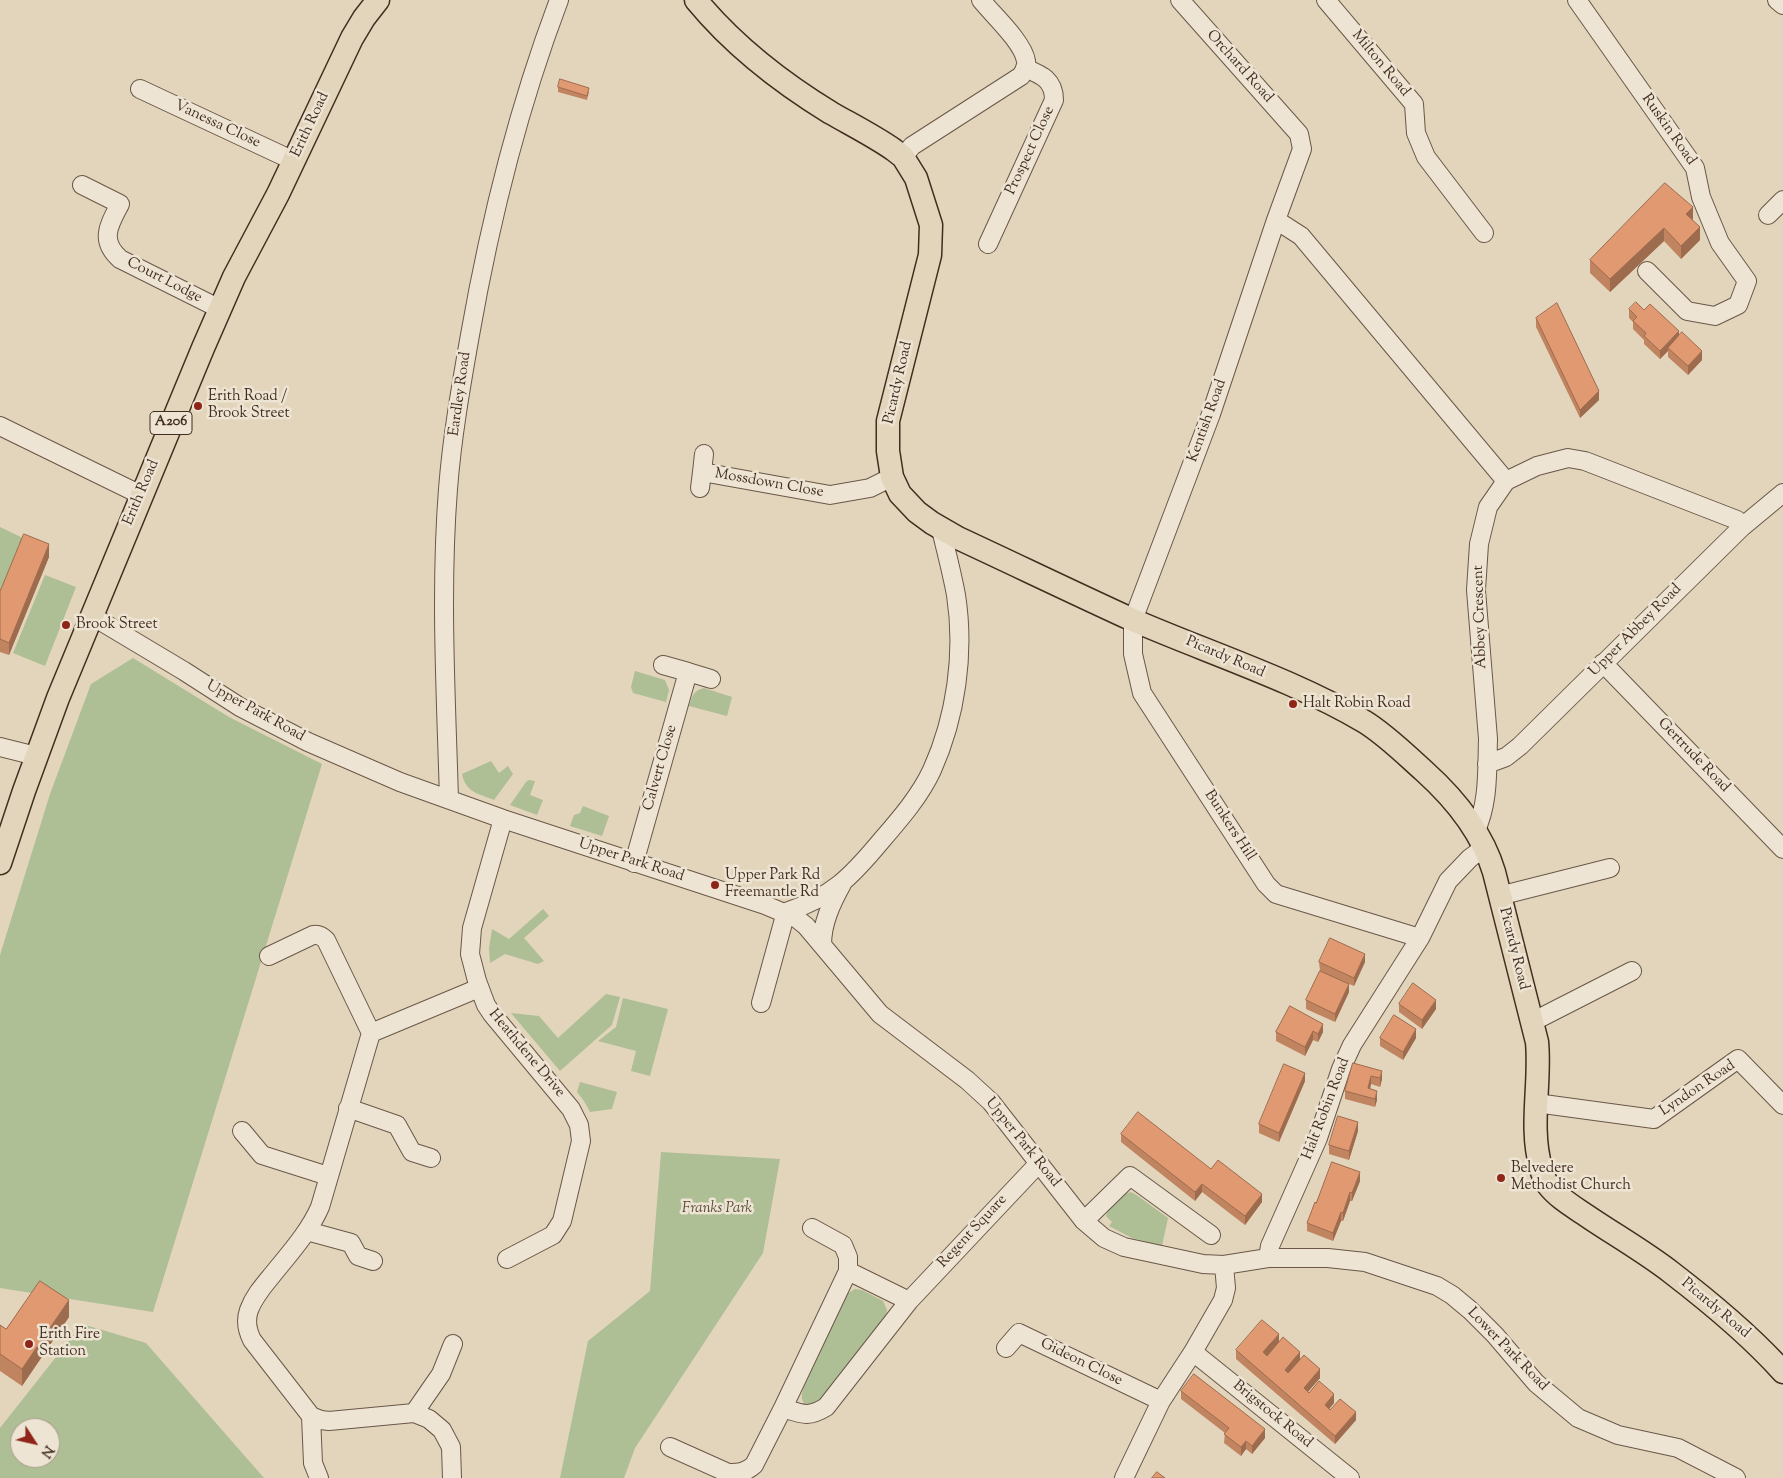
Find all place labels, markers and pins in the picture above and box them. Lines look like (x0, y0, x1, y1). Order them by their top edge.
place label: Erith Road / Brook Street (208, 388, 290, 423)
marker: Erith Road / Brook Street (192, 400, 204, 412)
place label: Brook Street (76, 616, 158, 634)
marker: Brook Street (60, 619, 72, 631)
place label: Halt Robin Road (1303, 695, 1411, 713)
marker: Halt Robin Road (1287, 698, 1299, 710)
place label: Upper Park Rd Freemantle Rd (725, 867, 820, 902)
marker: Upper Park Rd Freemantle Rd (709, 879, 721, 891)
place label: Belvedere Methodist Church (1511, 1160, 1631, 1195)
marker: Belvedere Methodist Church (1495, 1172, 1507, 1184)
place label: Erith Fire Station (39, 1326, 100, 1361)
marker: Erith Fire Station (23, 1338, 35, 1350)

